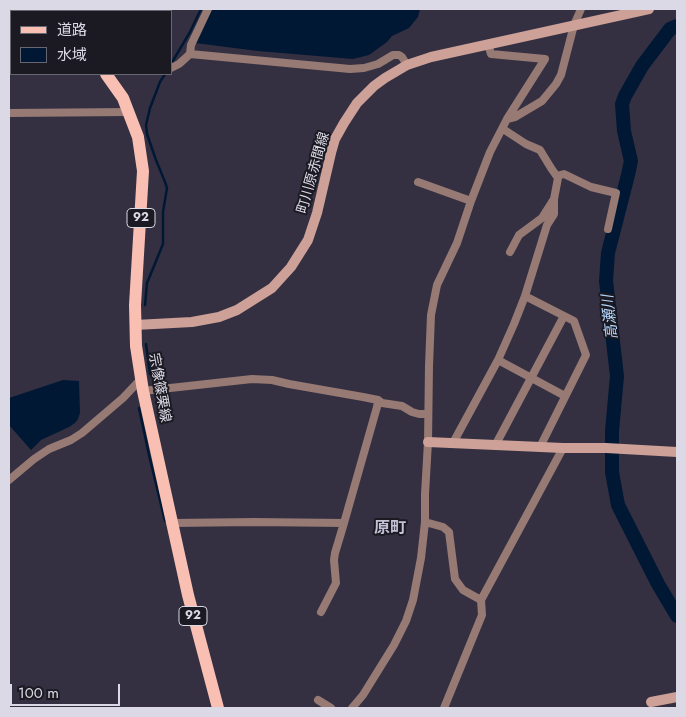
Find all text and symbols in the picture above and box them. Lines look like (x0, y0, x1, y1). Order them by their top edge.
legend (10, 10, 172, 75)
text: 道路 (57, 19, 87, 41)
text: 水域 (57, 44, 87, 66)
street label: 町川原赤間線 (294, 130, 334, 216)
road number: 92 (127, 208, 155, 228)
water label: 高瀬川 (600, 294, 622, 340)
street label: 宗像篠栗線 (145, 352, 173, 424)
district label: 原町 (374, 519, 406, 539)
road number: 92 (179, 606, 207, 626)
scale bar (12, 674, 122, 706)
text: 100 m (18, 682, 59, 704)

